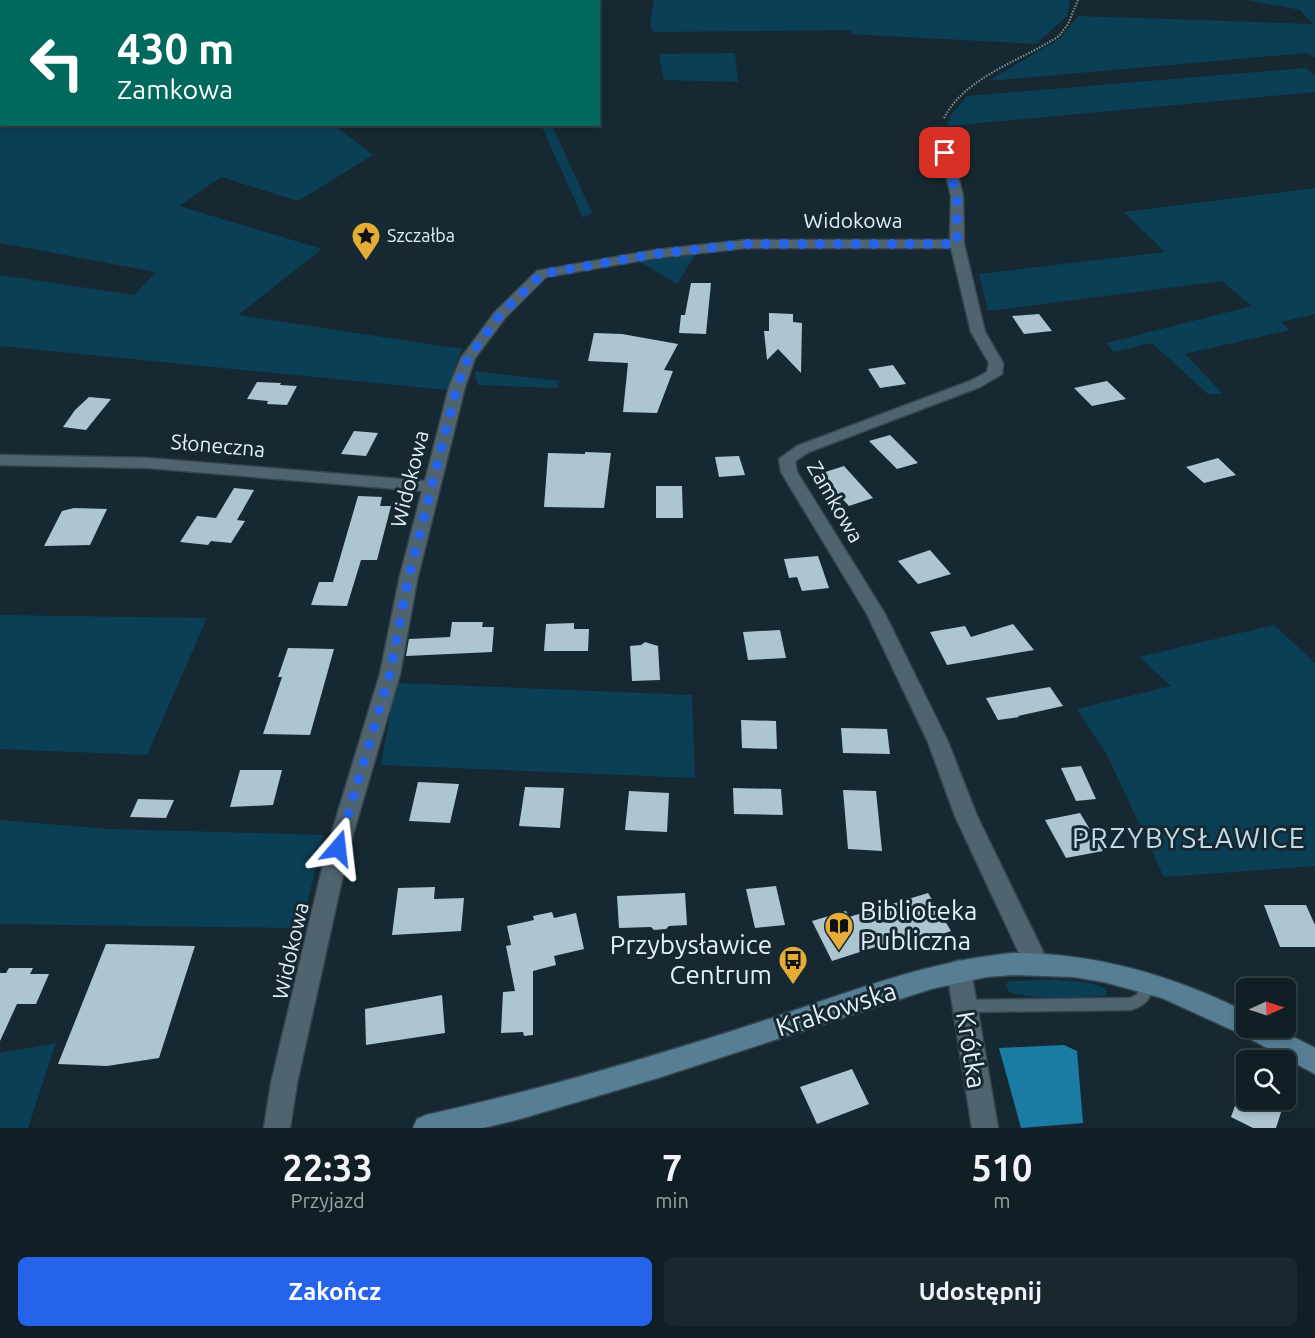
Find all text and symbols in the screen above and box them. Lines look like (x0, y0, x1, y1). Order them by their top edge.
icon: left (18, 24, 96, 102)
text: 430 m (117, 25, 234, 72)
text: Zamkowa (117, 74, 233, 104)
pin (919, 127, 970, 178)
icon: arrive (928, 136, 961, 169)
street label: Widokowa (803, 208, 903, 232)
place icon: Szczałba (350, 220, 382, 262)
place label: Szczałba (387, 225, 455, 245)
street label: Widokowa (385, 428, 433, 530)
street label: Słoneczna (170, 429, 266, 461)
street label: Zamkowa (803, 456, 869, 547)
position arrow (306, 816, 370, 880)
district label: PRZYBYSŁAWICE (1072, 822, 1306, 853)
place label: Biblioteka Publiczna (860, 896, 977, 955)
street label: Widokowa (267, 900, 313, 1002)
library icon: Biblioteka Publiczna (823, 910, 855, 952)
place label: Przybysławice Centrum (610, 930, 772, 989)
bus stop icon: Przybysławice Centrum (777, 944, 809, 986)
street label: Krakowska (772, 975, 900, 1042)
north arrow (1236, 978, 1296, 1038)
map controls (1236, 978, 1296, 1110)
street label: Krótka (951, 1009, 992, 1090)
button: search (1236, 1050, 1296, 1110)
text: 22:33 (283, 1147, 373, 1188)
text: 7 (662, 1147, 682, 1188)
text: 510 (971, 1147, 1032, 1188)
text: Przyjazd (291, 1189, 365, 1212)
text: min (655, 1189, 689, 1212)
text: m (993, 1189, 1011, 1212)
button: Zakończ (18, 1257, 652, 1326)
button: Udostępnij (664, 1257, 1297, 1326)

